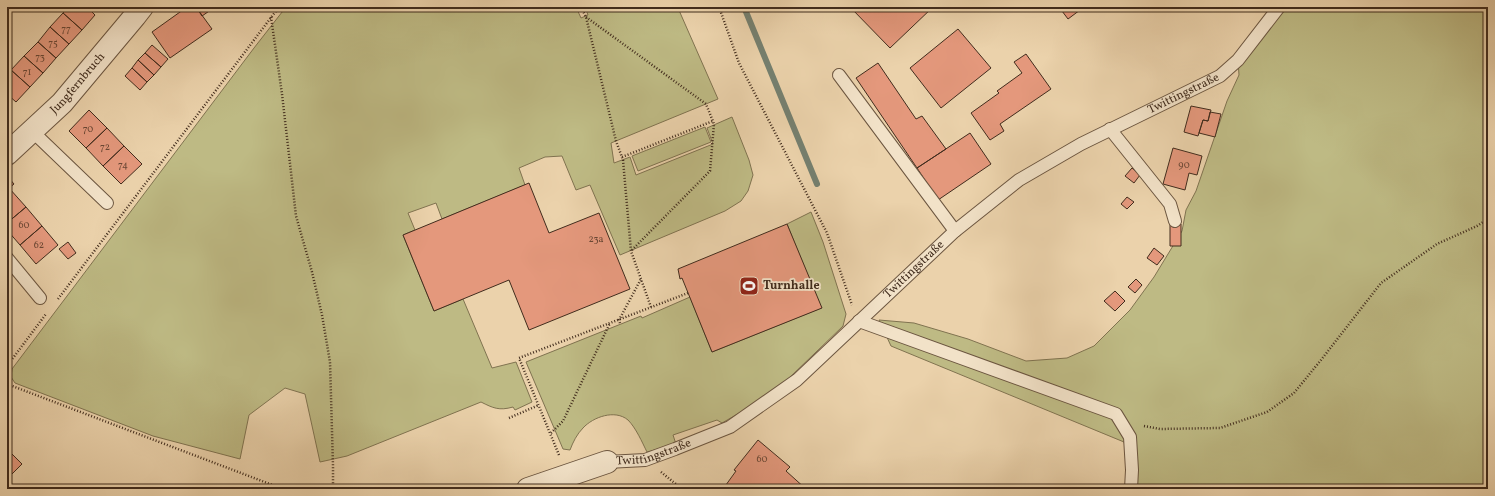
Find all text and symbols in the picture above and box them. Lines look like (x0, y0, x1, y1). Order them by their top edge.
house number: 77 (61, 22, 71, 36)
house number: 75 (48, 36, 58, 50)
street label: Jungfernbruch (47, 49, 109, 118)
house number: 73 (35, 50, 45, 64)
house number: 71 (23, 65, 31, 79)
street label: Twittingstraße (1145, 69, 1222, 118)
house number: 70 (83, 122, 93, 136)
house number: 72 (100, 140, 110, 154)
house number: 74 (118, 158, 128, 172)
house number: 90 (1178, 158, 1190, 172)
house number: 60 (18, 218, 30, 232)
house number: 23a (588, 232, 604, 246)
street label: Twittingstraße (880, 237, 948, 302)
house number: 62 (34, 238, 44, 252)
sports icon: Turnhalle (738, 275, 760, 297)
place label: Turnhalle (763, 278, 820, 294)
street label: Twittingstraße (616, 435, 694, 470)
house number: 60 (756, 452, 768, 466)

